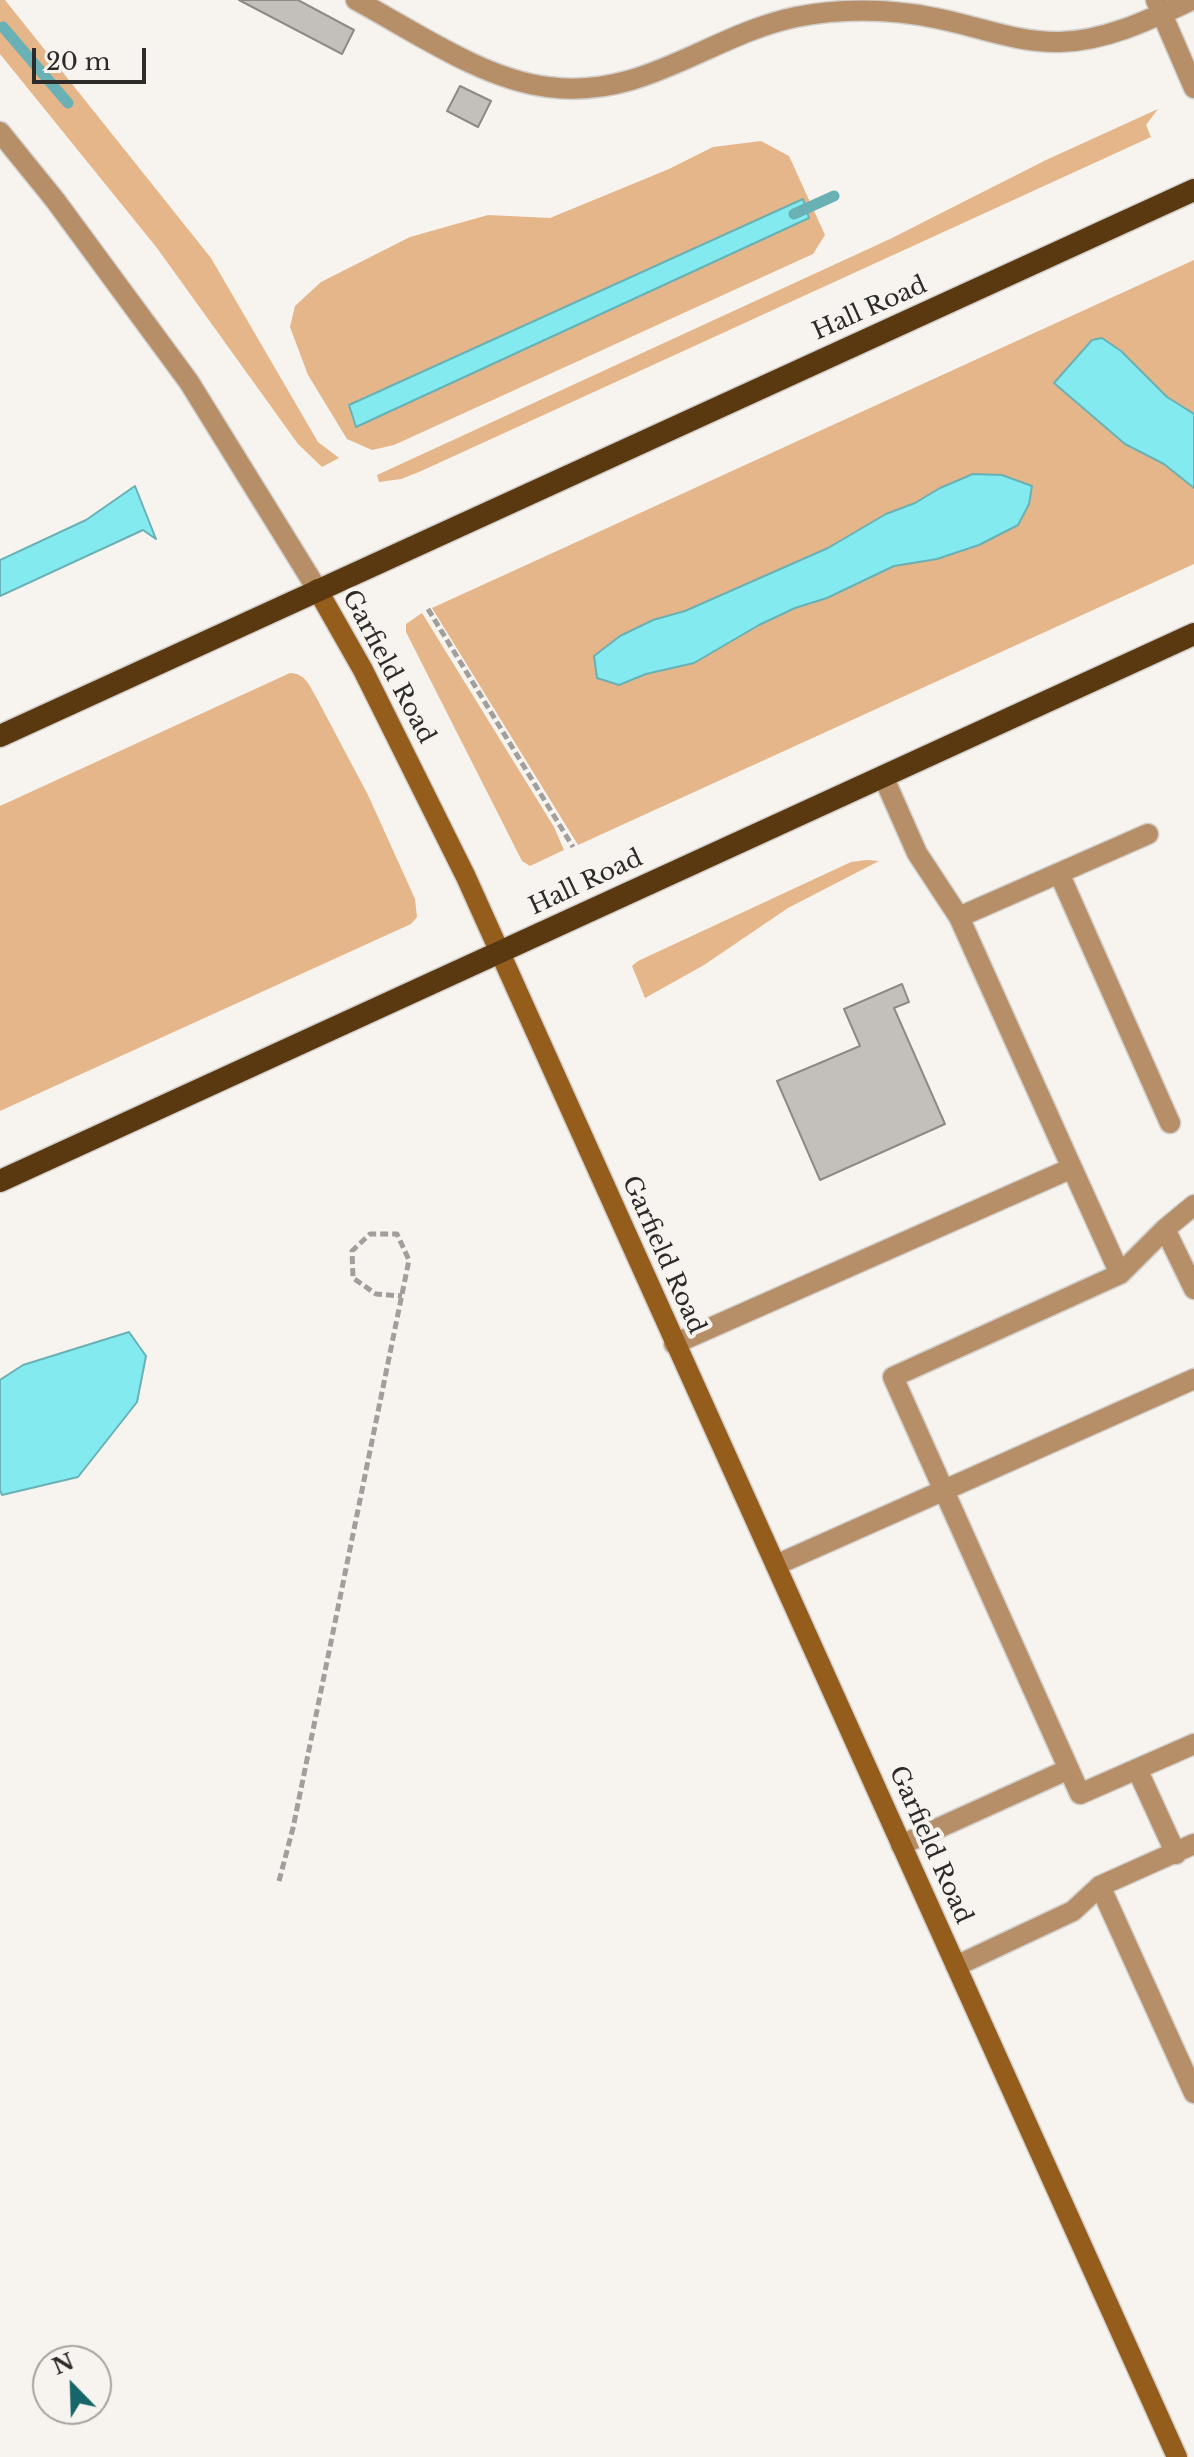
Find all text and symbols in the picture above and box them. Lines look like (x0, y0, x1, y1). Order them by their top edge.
scale bar (36, 32, 150, 82)
text: 20 m (46, 47, 111, 76)
street label: Hall Road (808, 271, 932, 347)
street label: Garfield Road (335, 585, 441, 749)
street label: Hall Road (525, 844, 647, 922)
street label: Garfield Road (615, 1172, 711, 1338)
street label: Garfield Road (882, 1762, 978, 1928)
north arrow (32, 2345, 112, 2425)
text: N (48, 2348, 78, 2381)

